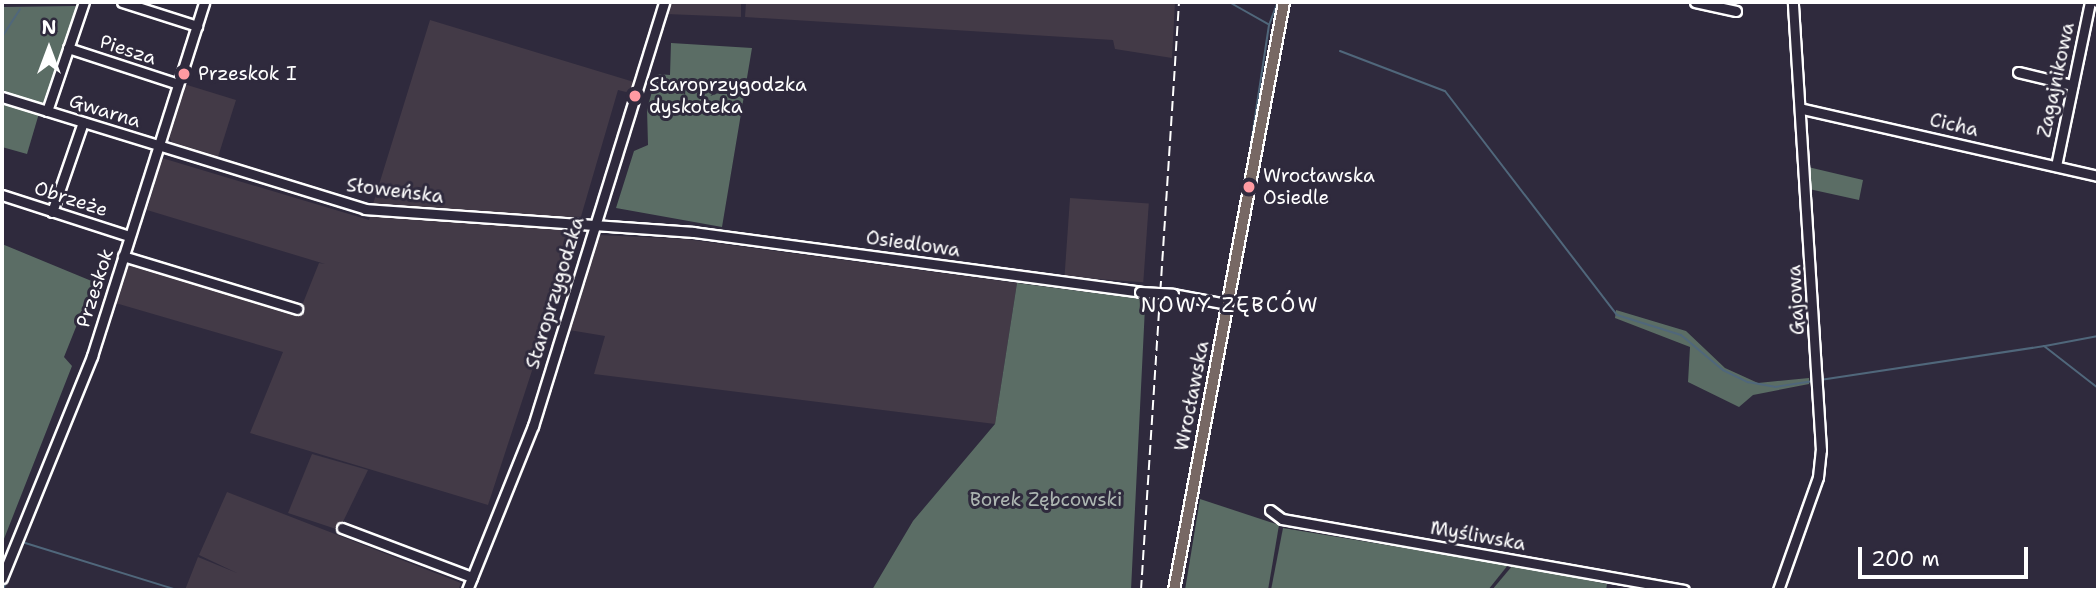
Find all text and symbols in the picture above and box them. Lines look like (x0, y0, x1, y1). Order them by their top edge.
north arrow (14, 14, 84, 84)
text: N (41, 15, 57, 40)
street label: Zagajnikowa (2033, 21, 2079, 139)
street label: Piesza (97, 30, 159, 70)
place label: Przeskok I (198, 63, 297, 85)
marker: Przeskok I (176, 66, 192, 82)
place label: Staroprzygodzka dyskoteka (649, 74, 807, 118)
marker: Staroprzygodzka dyskoteka (627, 88, 643, 104)
street label: Gwarna (66, 89, 144, 133)
street label: Cicha (1927, 108, 1981, 142)
place label: Wrocławska Osiedle (1263, 165, 1375, 209)
street label: Słoweńska (345, 174, 445, 208)
street label: Obrzeże (31, 176, 111, 222)
marker: Wrocławska Osiedle (1241, 179, 1257, 195)
street label: Staroprzygodzka (521, 214, 589, 372)
street label: Osiedlowa (864, 226, 962, 262)
street label: Przeskok (72, 246, 118, 330)
street label: Gajowa (1783, 264, 1809, 336)
district label: NOWY ZĘBCÓW (1142, 292, 1318, 318)
street label: Wrocławska (1170, 339, 1214, 453)
park label: Borek Zębcowski (970, 489, 1122, 511)
street label: Myśliwska (1429, 516, 1527, 556)
scale bar (1862, 532, 2032, 576)
text: 200 m (1871, 545, 1940, 573)

